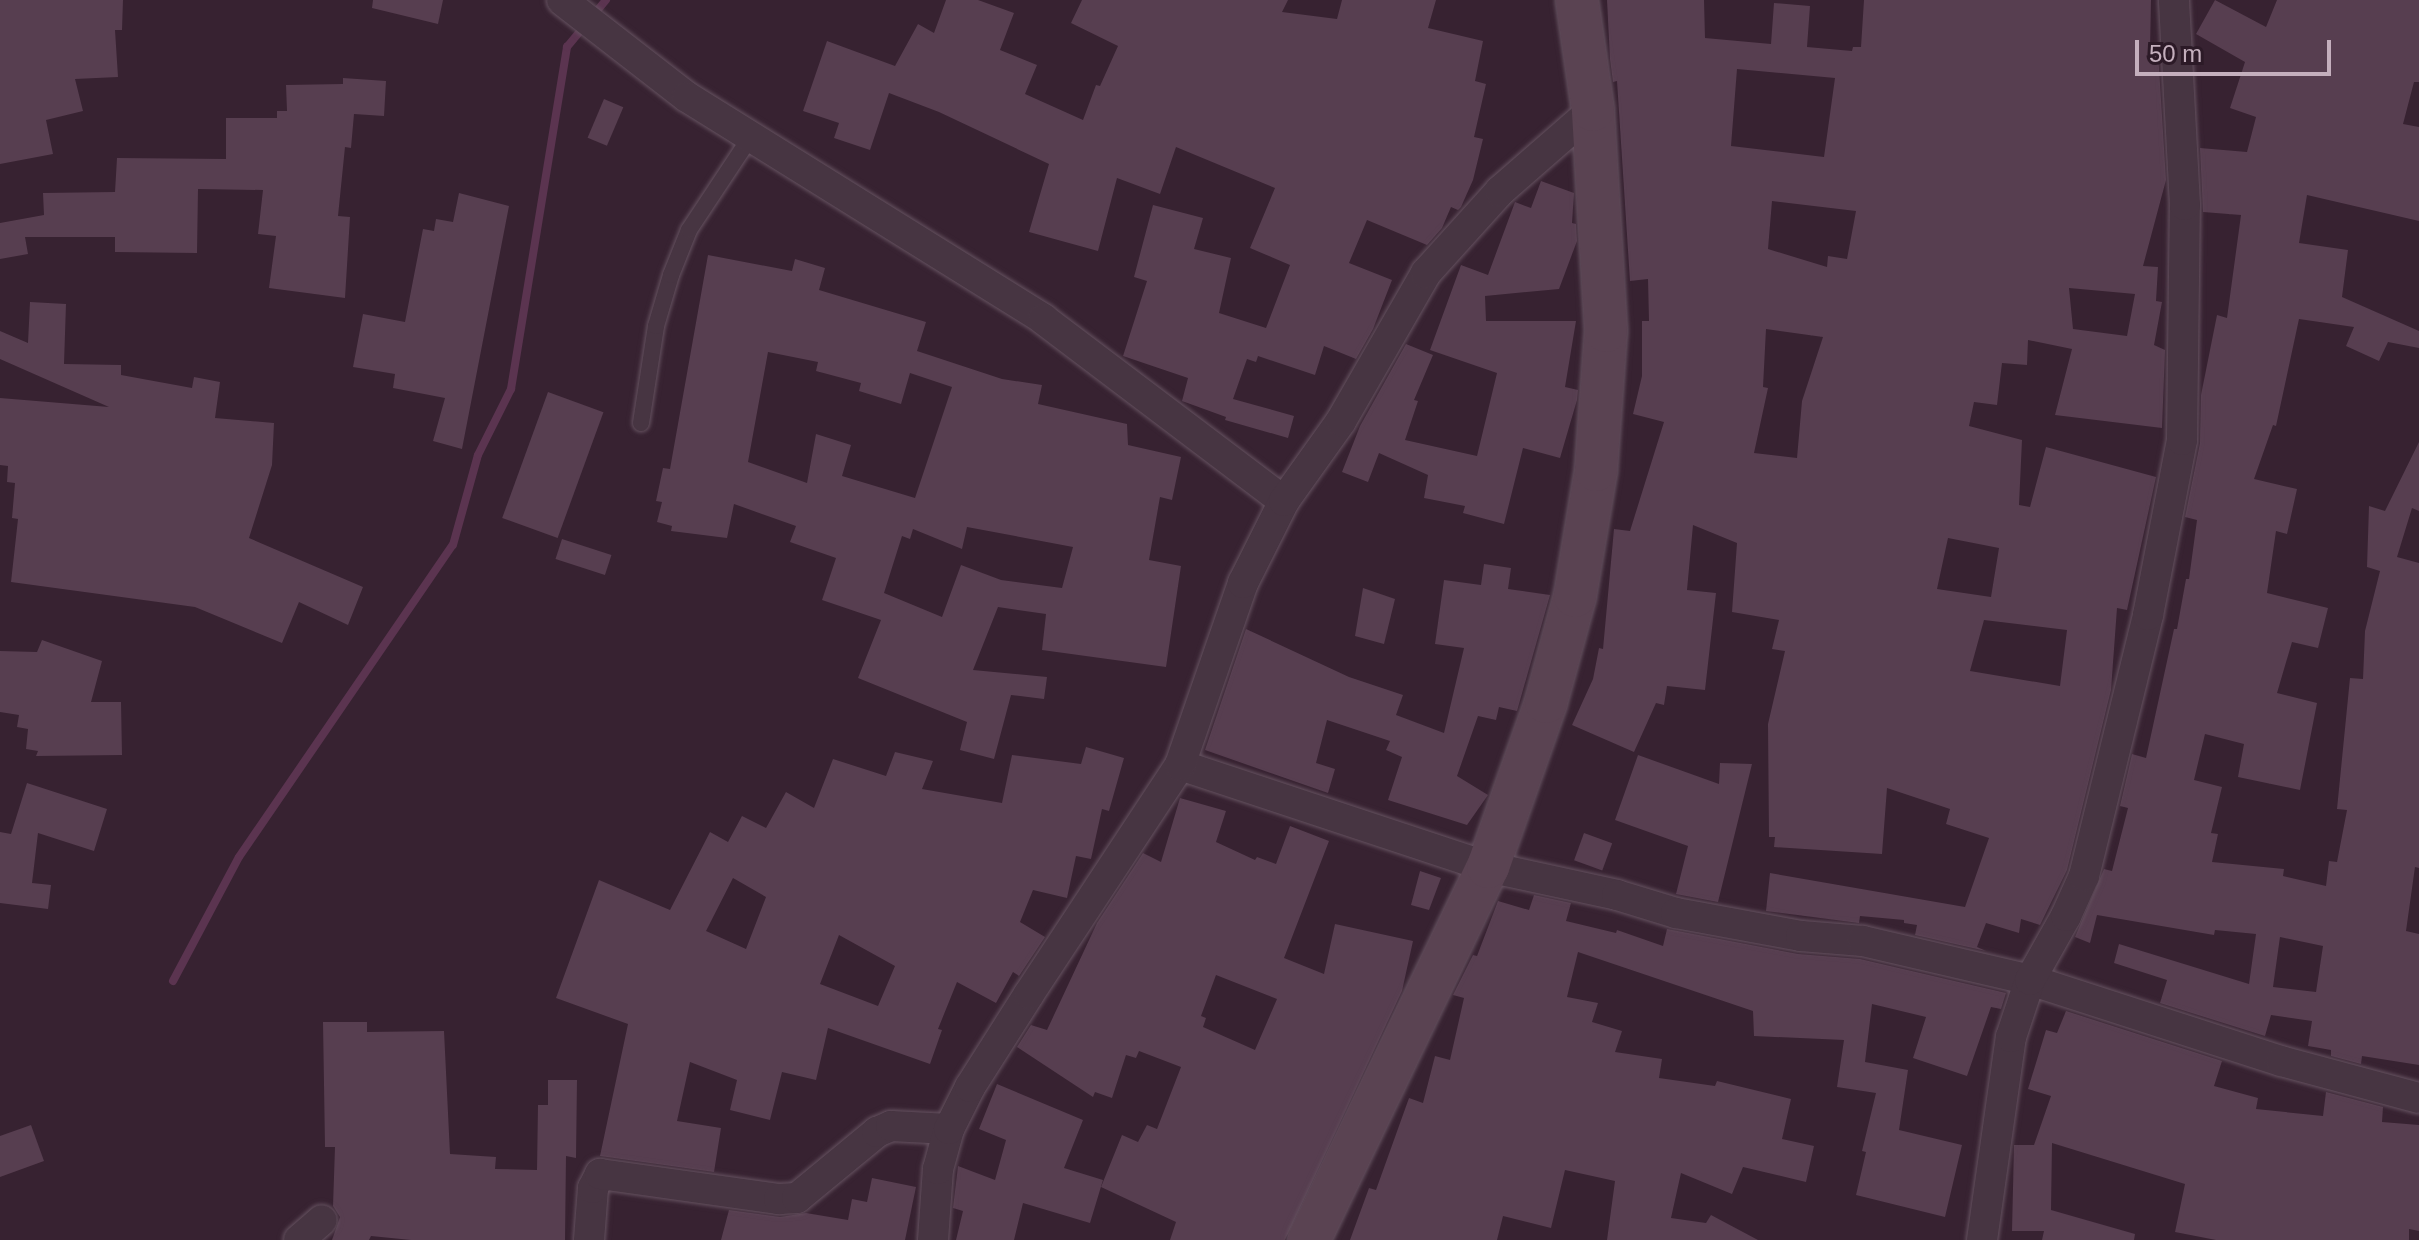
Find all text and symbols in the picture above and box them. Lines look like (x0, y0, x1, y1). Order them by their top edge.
scale bar (2139, 24, 2335, 74)
text: 50 m (2149, 40, 2202, 67)

